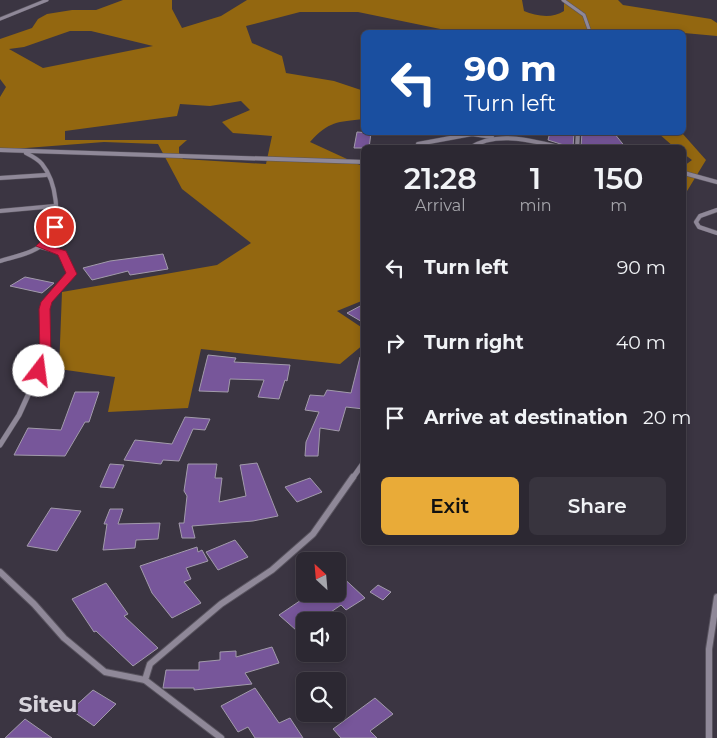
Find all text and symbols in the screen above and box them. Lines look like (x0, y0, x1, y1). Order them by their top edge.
text: 90 m (464, 47, 557, 90)
icon: left (381, 50, 446, 115)
text: Turn left (464, 90, 556, 117)
text: 21:28 (404, 160, 477, 197)
text: 1 (530, 160, 541, 197)
text: 150 (594, 160, 643, 197)
text: Arrival (415, 196, 465, 215)
text: min (519, 196, 552, 215)
text: m (610, 196, 627, 215)
pin (34, 206, 76, 248)
icon: arrive (41, 213, 69, 241)
icon: left (381, 254, 409, 282)
text: Turn left (424, 256, 509, 279)
text: 90 m (617, 256, 666, 279)
icon: right (381, 329, 409, 357)
text: Turn right (424, 331, 524, 354)
text: 40 m (616, 331, 666, 354)
position arrow (12, 344, 64, 396)
icon: arrive (381, 404, 409, 432)
text: Arrive at destination (424, 406, 628, 429)
text: 20 m (643, 406, 691, 429)
button: Exit (381, 477, 519, 535)
button: Share (529, 477, 666, 535)
north arrow (296, 552, 346, 602)
map controls (296, 552, 346, 722)
button: sound (296, 612, 346, 662)
button: search (296, 672, 346, 722)
district label: Siteu (19, 691, 77, 718)

